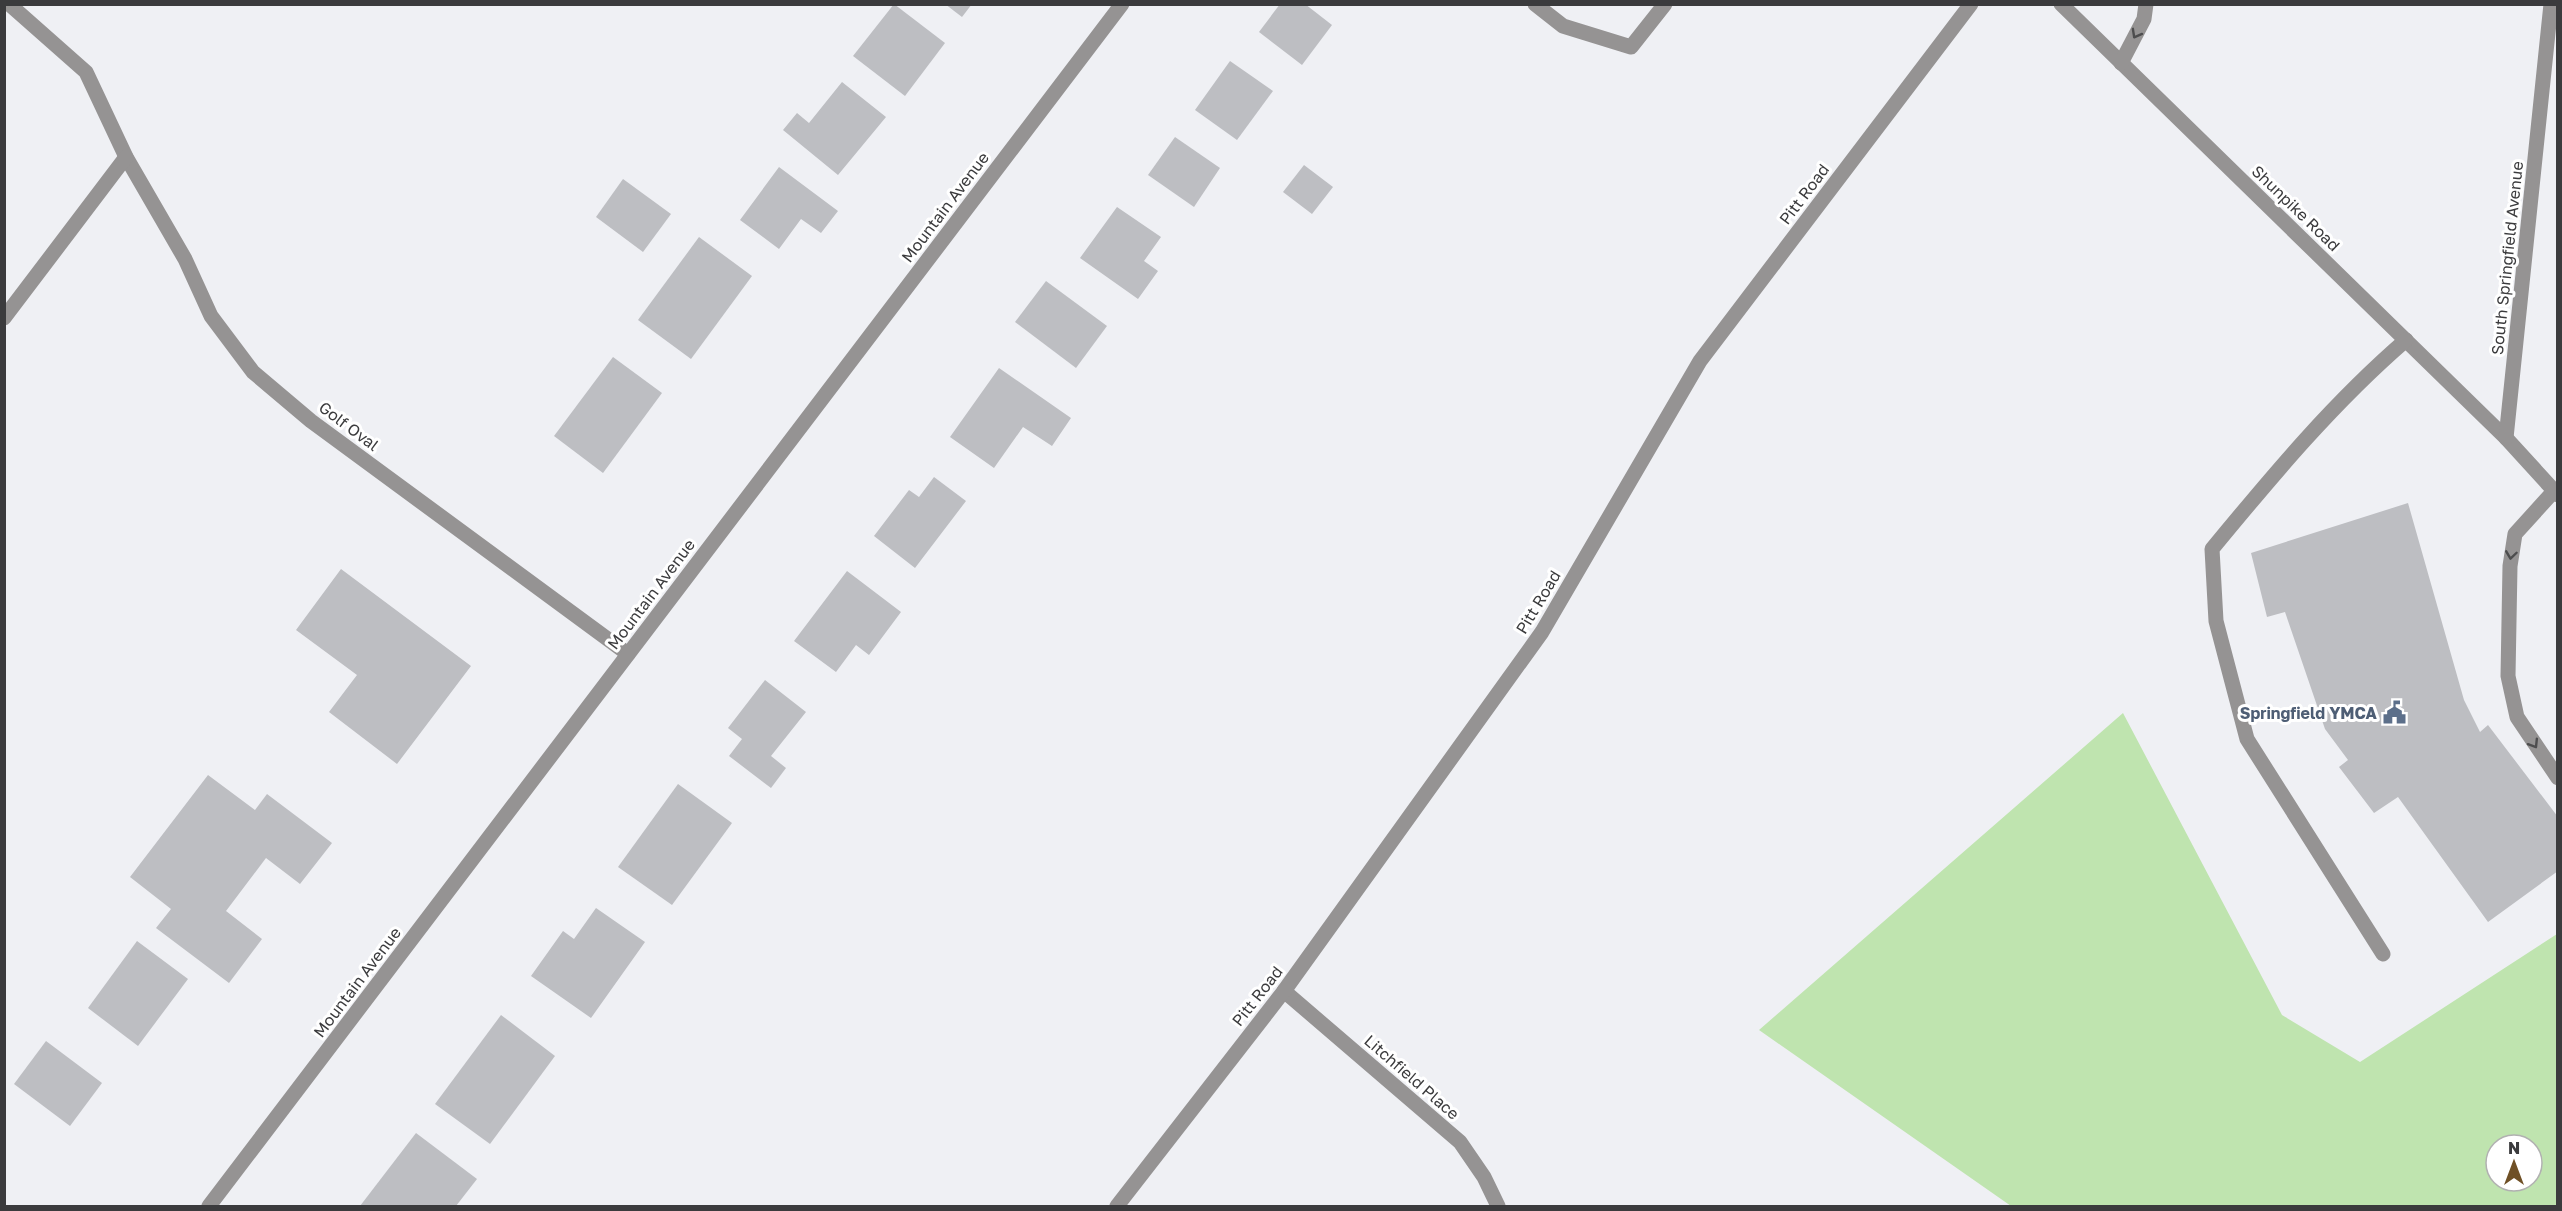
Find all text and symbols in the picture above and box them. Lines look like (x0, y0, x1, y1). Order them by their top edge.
one-way arrow (2132, 28, 2143, 39)
street label: Mountain Avenue (897, 148, 993, 266)
street label: Pitt Road (1775, 160, 1833, 228)
street label: South Springfield Avenue (2487, 160, 2527, 356)
street label: Shunpike Road (2248, 161, 2344, 255)
street label: Golf Oval (315, 397, 383, 455)
street label: Mountain Avenue (603, 535, 699, 653)
one-way arrow (2506, 551, 2518, 560)
street label: Pitt Road (1511, 567, 1565, 637)
public building icon: Springfield YMCA (2382, 700, 2408, 726)
place label: Springfield YMCA (2240, 703, 2378, 723)
one-way arrow (2526, 738, 2538, 748)
street label: Mountain Avenue (309, 923, 405, 1041)
street label: Pitt Road (1227, 962, 1287, 1030)
street label: Litchfield Place (1360, 1030, 1464, 1124)
north arrow (2484, 1133, 2544, 1193)
text: N (2508, 1138, 2520, 1158)

